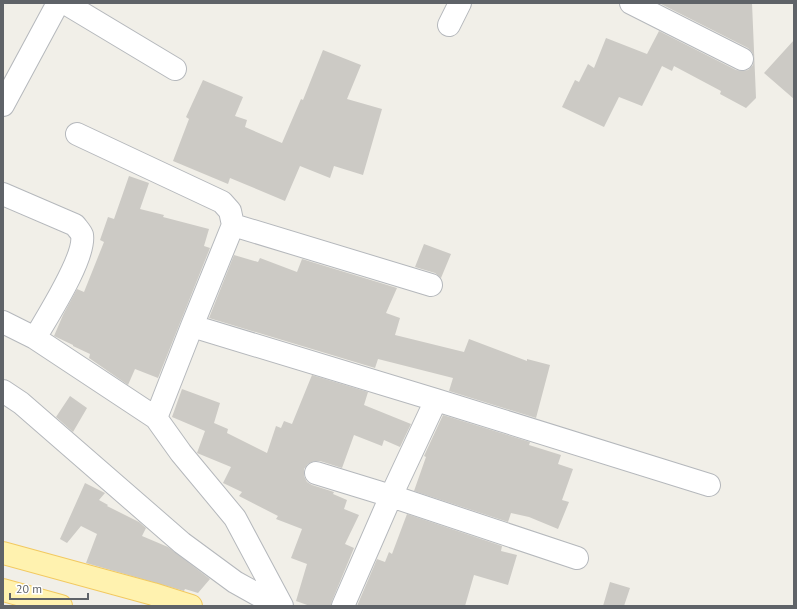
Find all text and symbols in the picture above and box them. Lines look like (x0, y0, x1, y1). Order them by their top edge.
scale bar (10, 575, 88, 601)
text: 20 m (16, 581, 42, 596)

